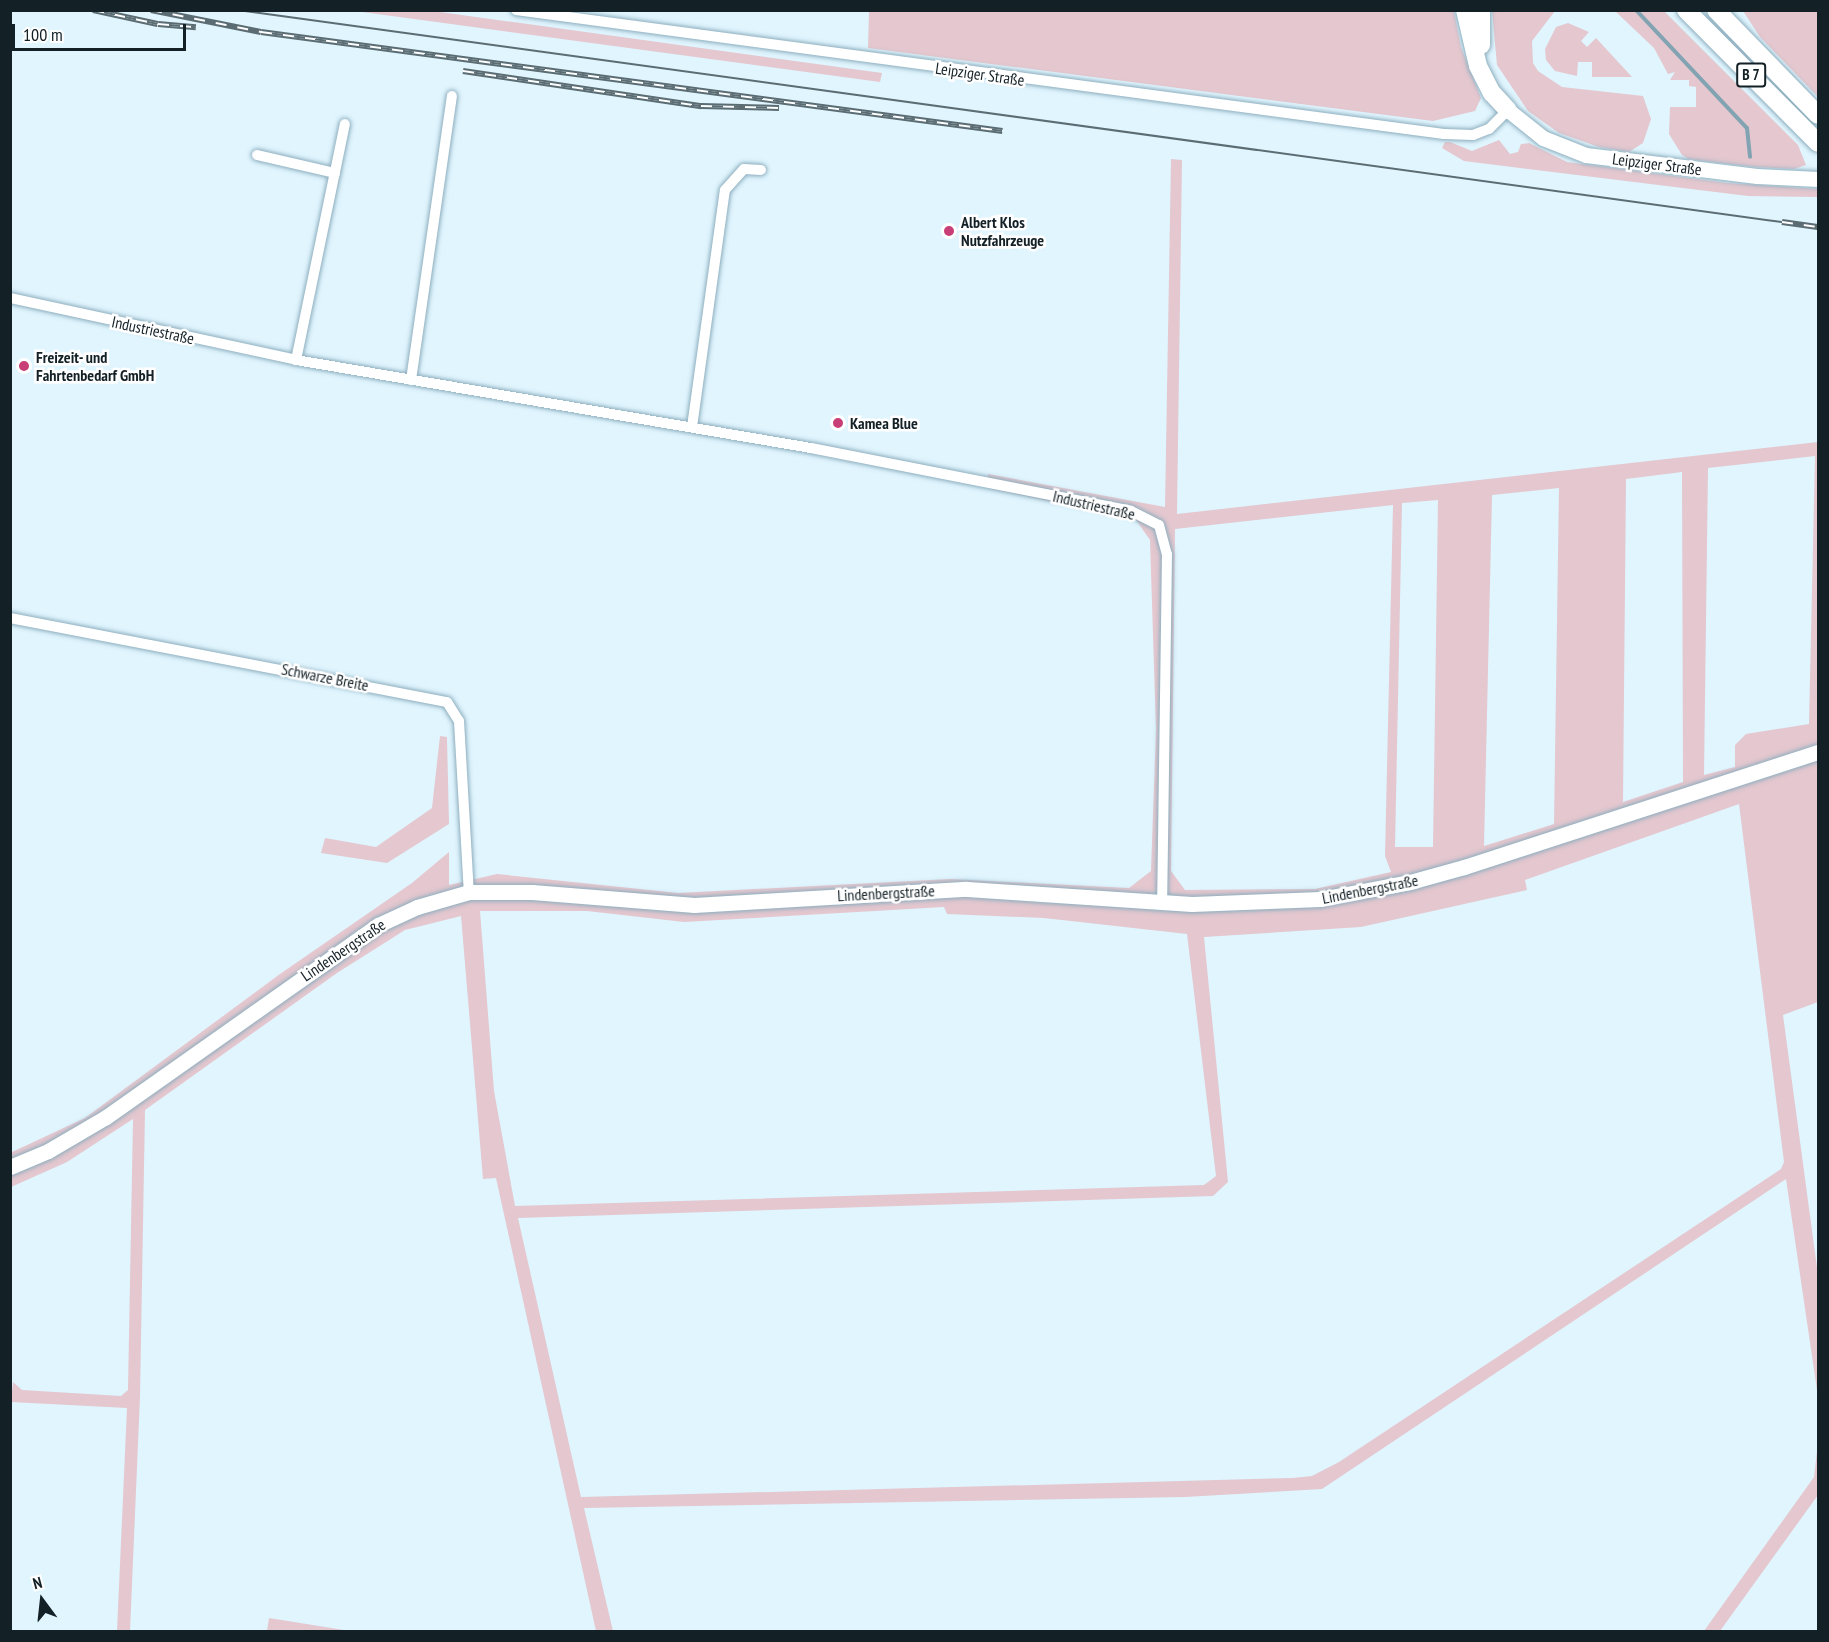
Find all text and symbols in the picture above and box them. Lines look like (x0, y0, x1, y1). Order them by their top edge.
scale bar (15, 12, 189, 50)
text: 100 m (23, 23, 63, 46)
street label: Leipziger Straße (934, 58, 1026, 90)
road number: B 7 (1736, 63, 1766, 87)
street label: Leipziger Straße (1611, 149, 1703, 179)
place label: Albert Klos Nutzfahrzeuge (961, 212, 1044, 250)
marker: Albert Klos Nutzfahrzeuge (942, 224, 956, 238)
street label: Industriestraße (110, 312, 196, 348)
place label: Freizeit- und Fahrtenbedarf GmbH (36, 347, 154, 385)
marker: Freizeit- und Fahrtenbedarf GmbH (17, 359, 31, 373)
place label: Kamea Blue (850, 413, 918, 433)
marker: Kamea Blue (831, 416, 845, 430)
street label: Industriestraße (1051, 486, 1137, 524)
street label: Schwarze Breite (280, 659, 370, 695)
street label: Lindenbergstraße (1320, 870, 1420, 908)
street label: Lindenbergstraße (837, 881, 935, 905)
street label: Lindenbergstraße (297, 915, 389, 985)
north arrow (12, 1570, 72, 1630)
text: N (31, 1572, 44, 1593)

